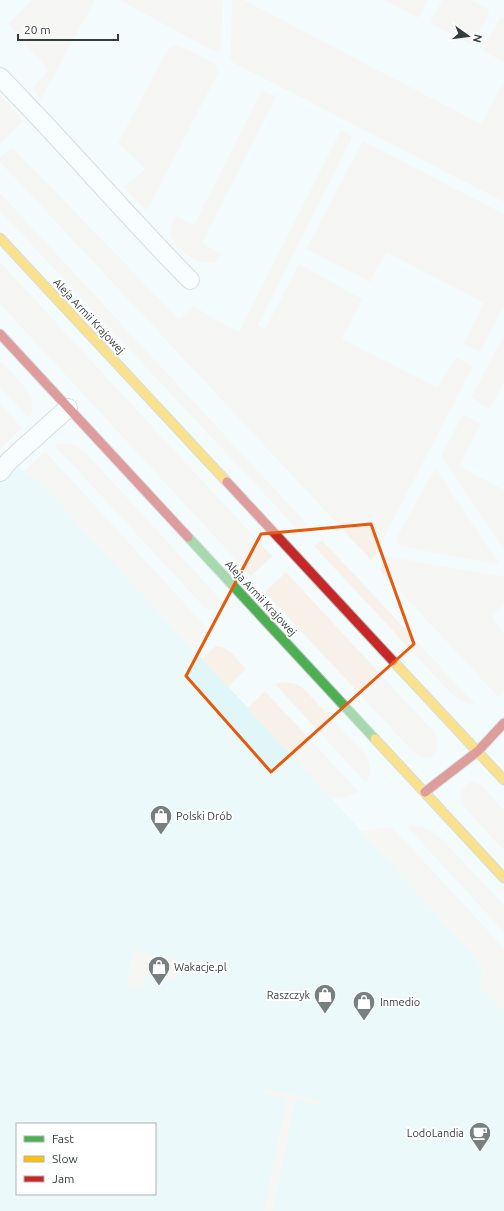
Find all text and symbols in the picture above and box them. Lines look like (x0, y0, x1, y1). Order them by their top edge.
scale bar (18, 16, 118, 42)
north arrow (448, 16, 488, 56)
text: 20 m (24, 23, 51, 36)
text: N (471, 33, 485, 44)
street label: Aleja Armii Krajowej (51, 276, 127, 356)
street label: Aleja Armii Krajowej (223, 558, 299, 638)
shop icon: Polski Drób (148, 803, 174, 836)
place label: Polski Drób (176, 810, 232, 822)
shop icon: Wakacje.pl (146, 954, 172, 987)
place label: Wakacje.pl (174, 961, 227, 973)
shop icon: Raszczyk (312, 982, 338, 1015)
place label: Raszczyk (267, 989, 310, 1001)
shop icon: Inmedio (351, 989, 377, 1022)
place label: Inmedio (380, 996, 420, 1008)
cafe icon: LodoLandia (467, 1120, 493, 1153)
legend (16, 1123, 156, 1195)
place label: LodoLandia (407, 1127, 464, 1139)
text: Fast (52, 1132, 74, 1145)
text: Slow (52, 1152, 78, 1165)
text: Jam (52, 1172, 74, 1185)

